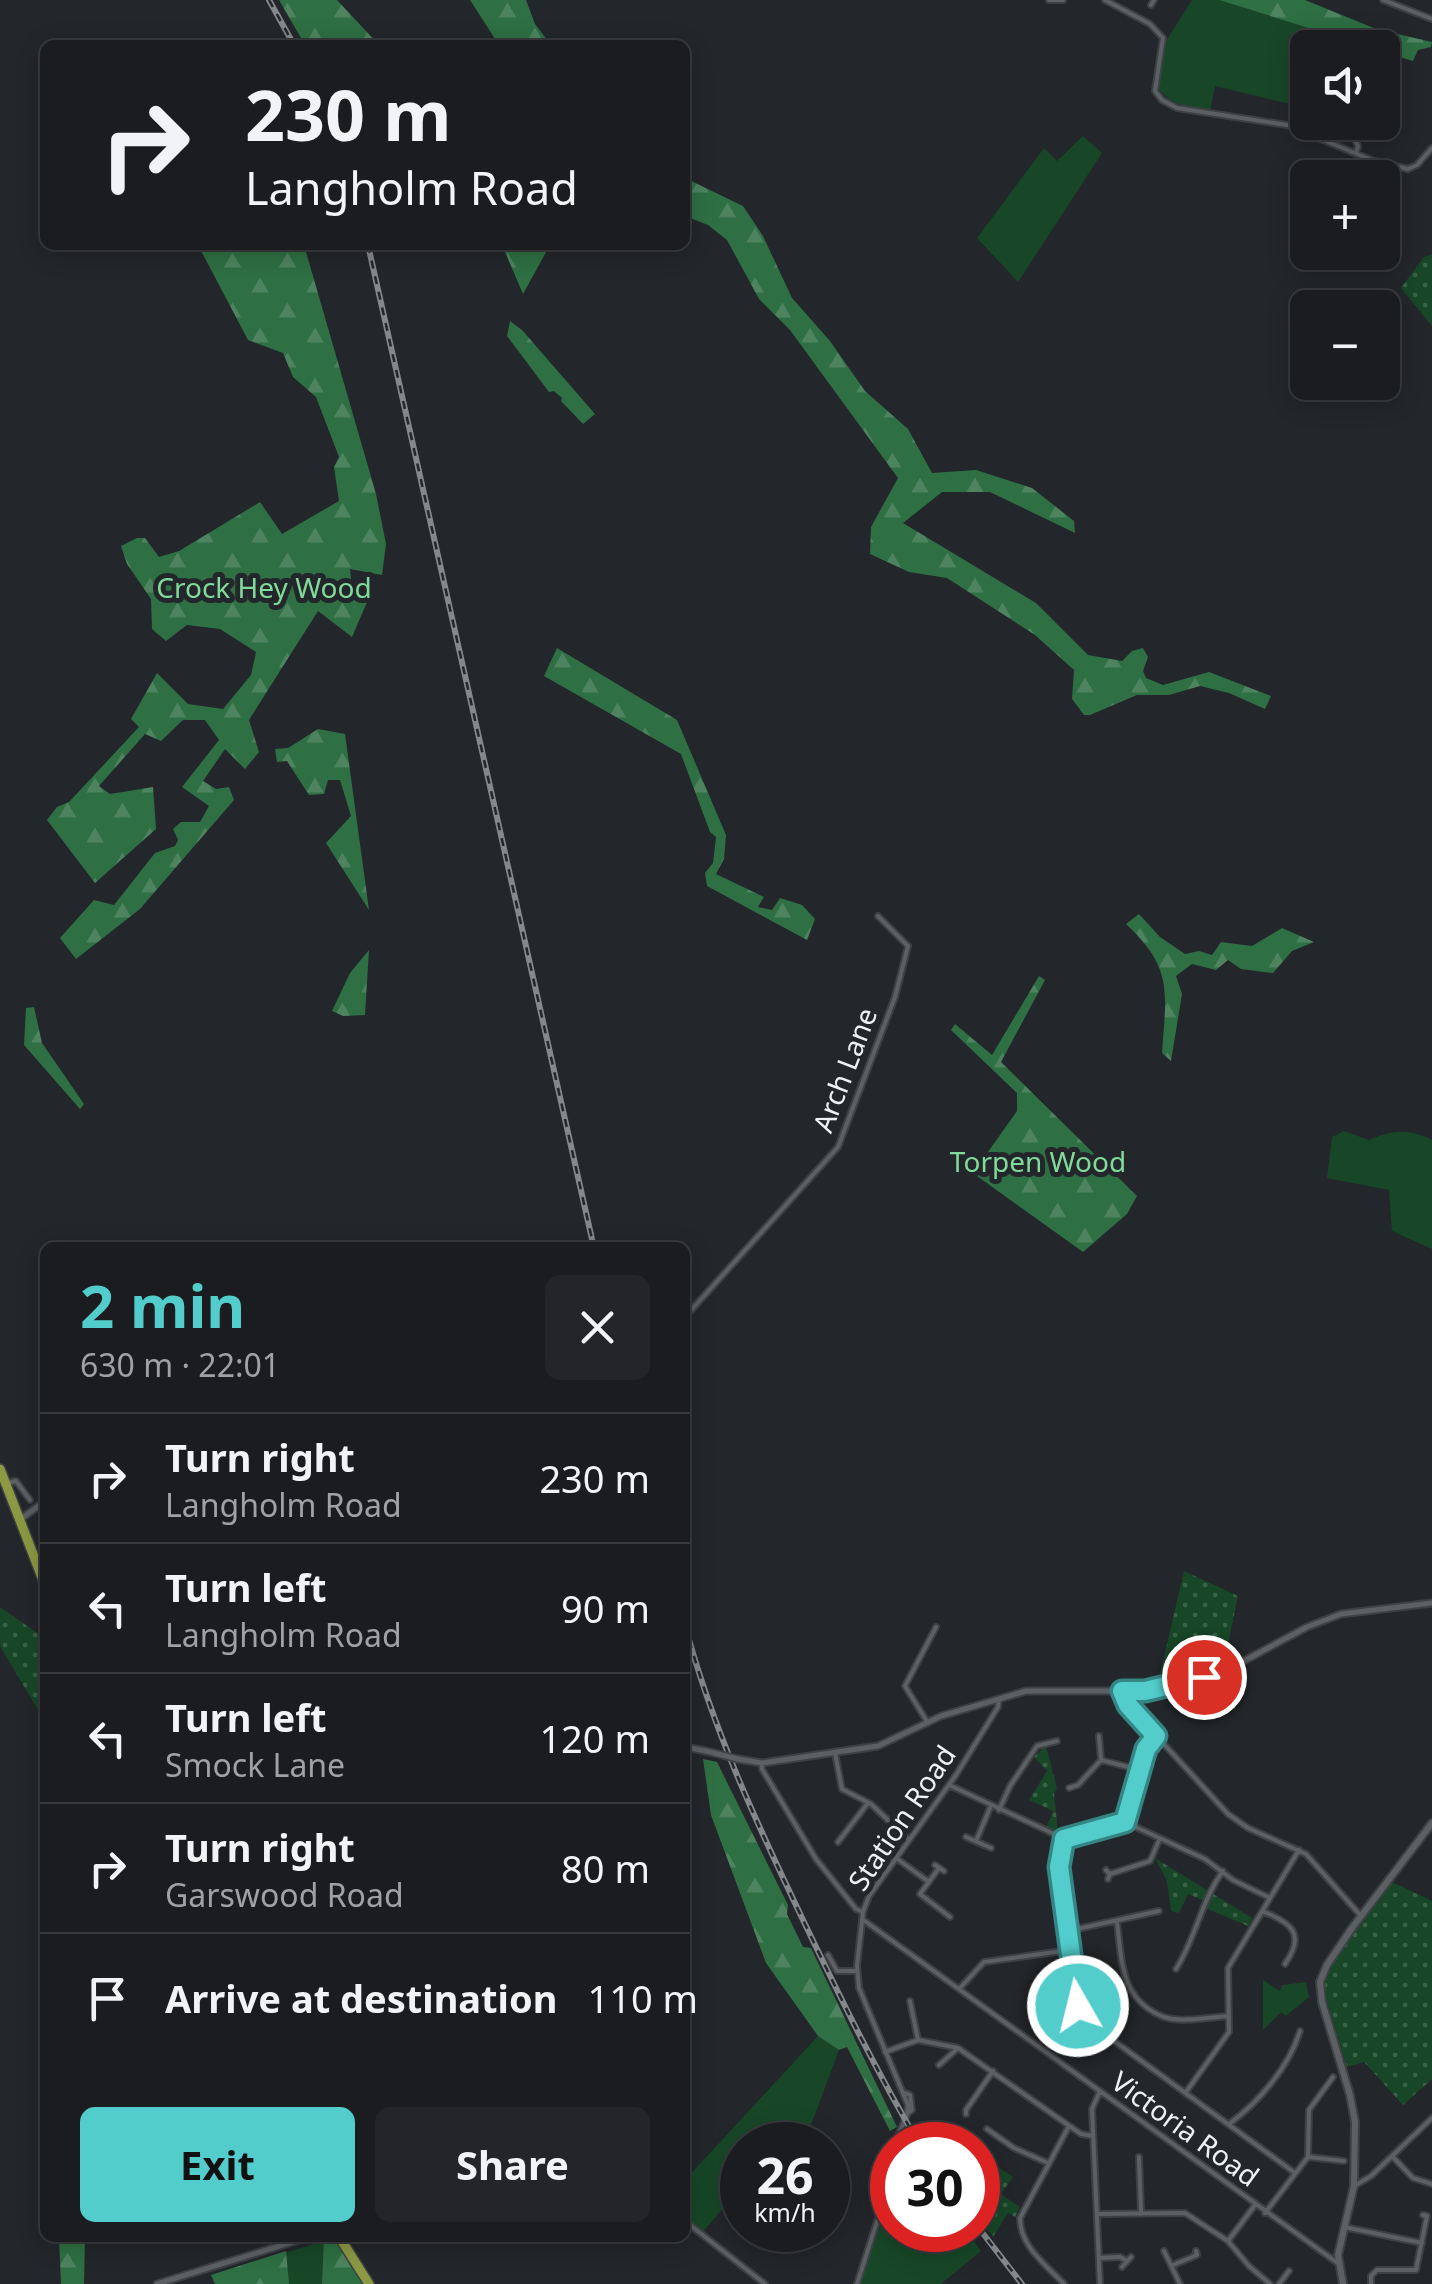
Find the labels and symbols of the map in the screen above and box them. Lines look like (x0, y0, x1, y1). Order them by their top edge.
park label: Crock Hey Wood (156, 568, 372, 606)
street label: Arch Lane (803, 1002, 885, 1137)
park label: Torpen Wood (950, 1142, 1126, 1180)
pin (1162, 1635, 1247, 1720)
street label: Station Road (839, 1737, 964, 1897)
position arrow (1026, 1954, 1130, 2058)
street label: Victoria Road (1104, 2062, 1267, 2195)
speed limit sign: 30 (870, 2122, 1000, 2252)

